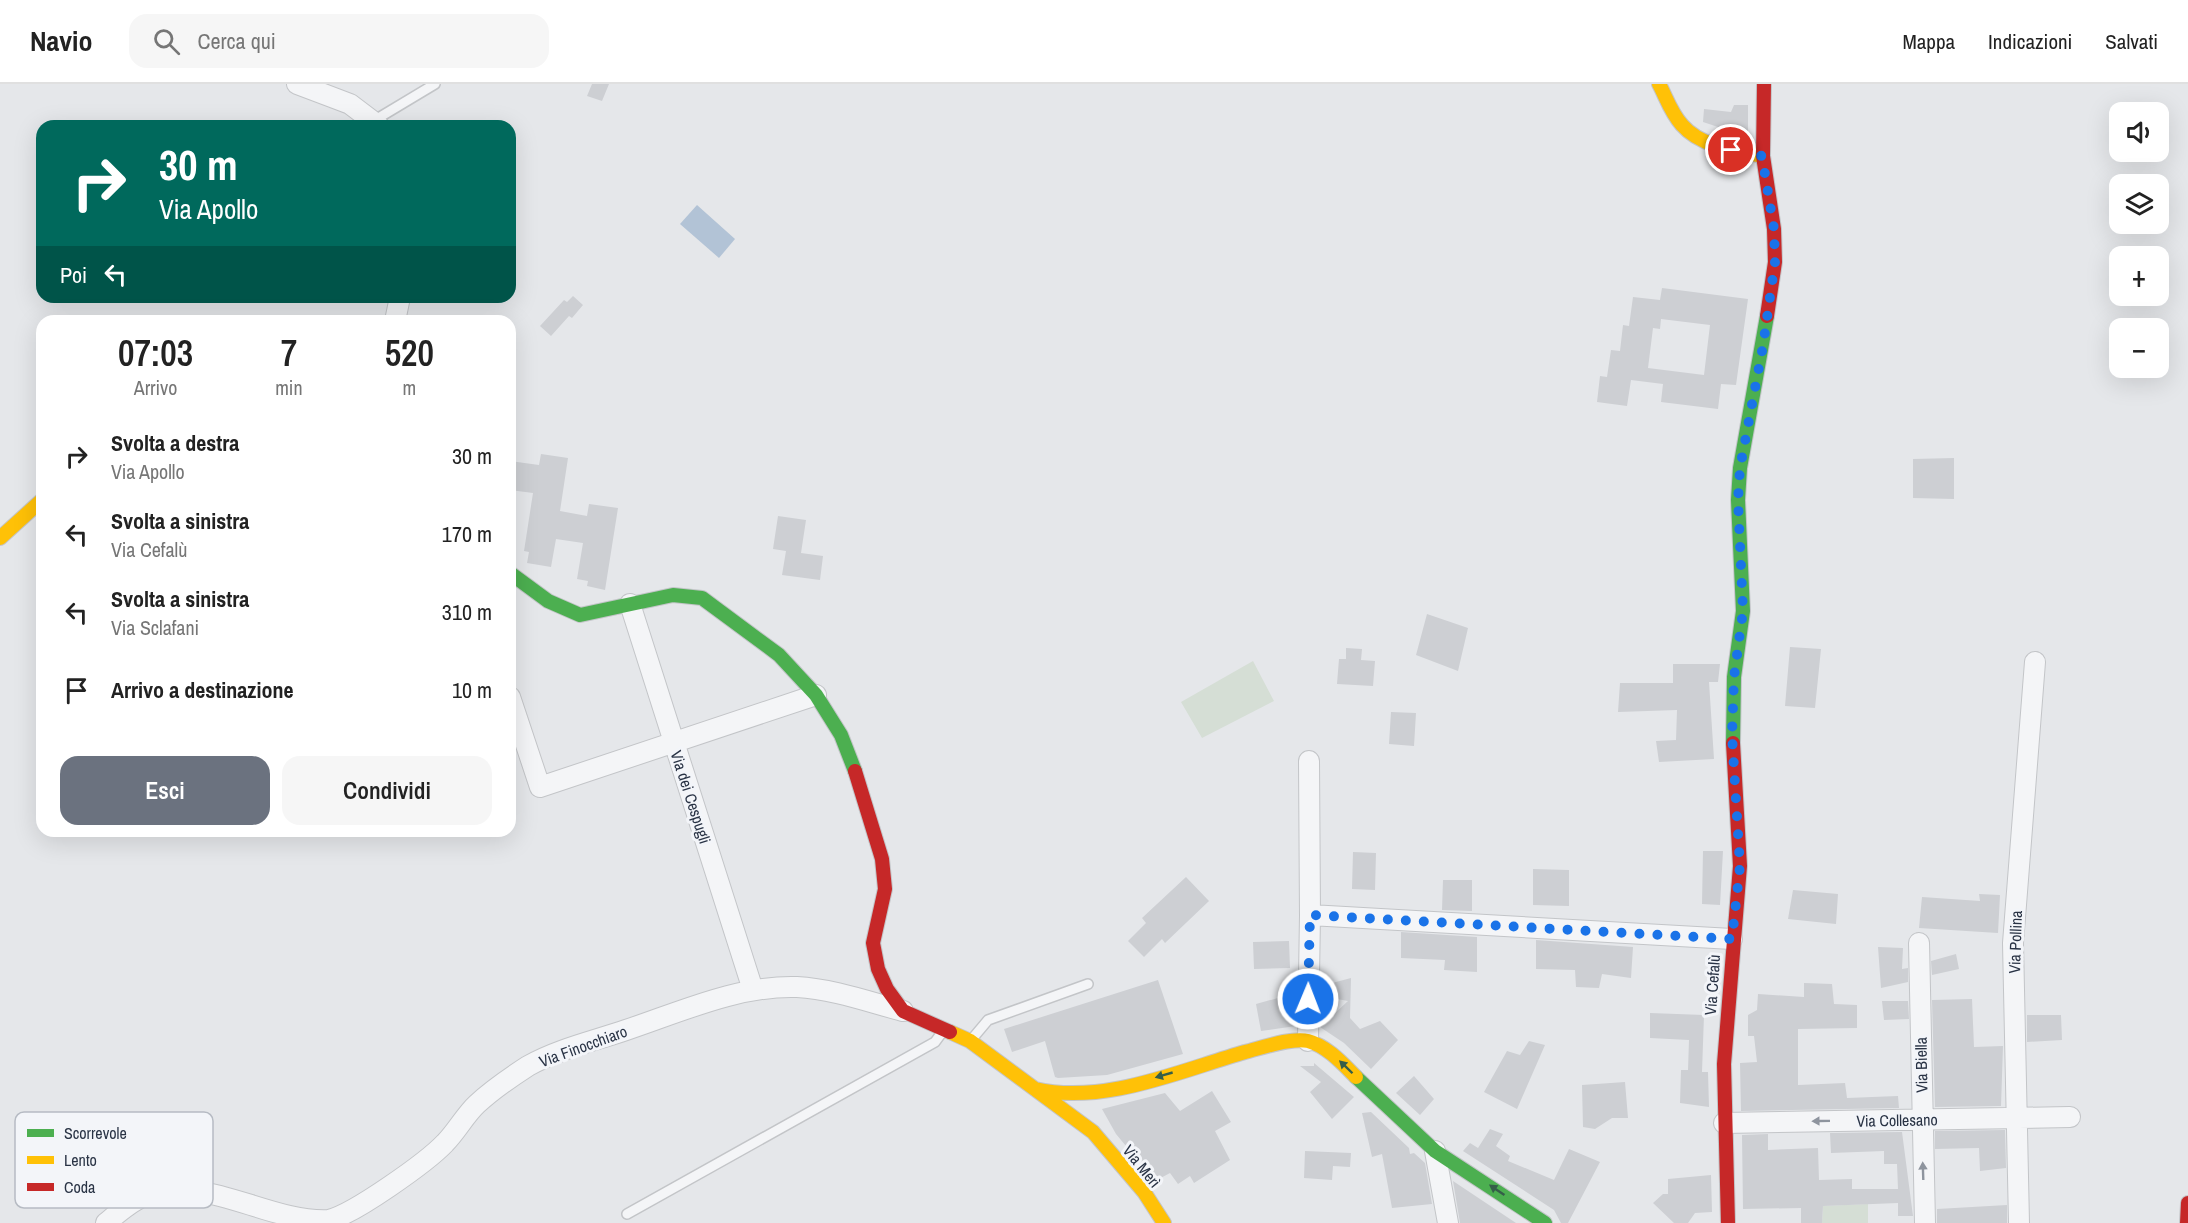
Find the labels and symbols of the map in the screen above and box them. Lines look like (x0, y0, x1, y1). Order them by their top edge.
pin (1705, 124, 1756, 175)
street label: Via dei Cespugli (666, 748, 716, 846)
street label: Via Pollina (2003, 909, 2027, 974)
street label: Via Cefalù (1699, 954, 1725, 1016)
position arrow (1276, 967, 1340, 1031)
street label: Via Finocchiaro (536, 1020, 630, 1072)
street label: Via Biella (1910, 1036, 1932, 1093)
one-way arrow (1340, 1061, 1354, 1075)
one-way arrow (1155, 1071, 1173, 1080)
street label: Via Collesano (1856, 1108, 1938, 1132)
legend (15, 1112, 213, 1208)
one-way arrow (1812, 1116, 1831, 1126)
text: Scorrevole (64, 1122, 127, 1144)
street label: Via Merì (1118, 1140, 1166, 1192)
text: Lento (64, 1149, 97, 1171)
one-way arrow (1919, 1162, 1928, 1181)
text: Coda (64, 1176, 96, 1198)
one-way arrow (1489, 1185, 1505, 1196)

